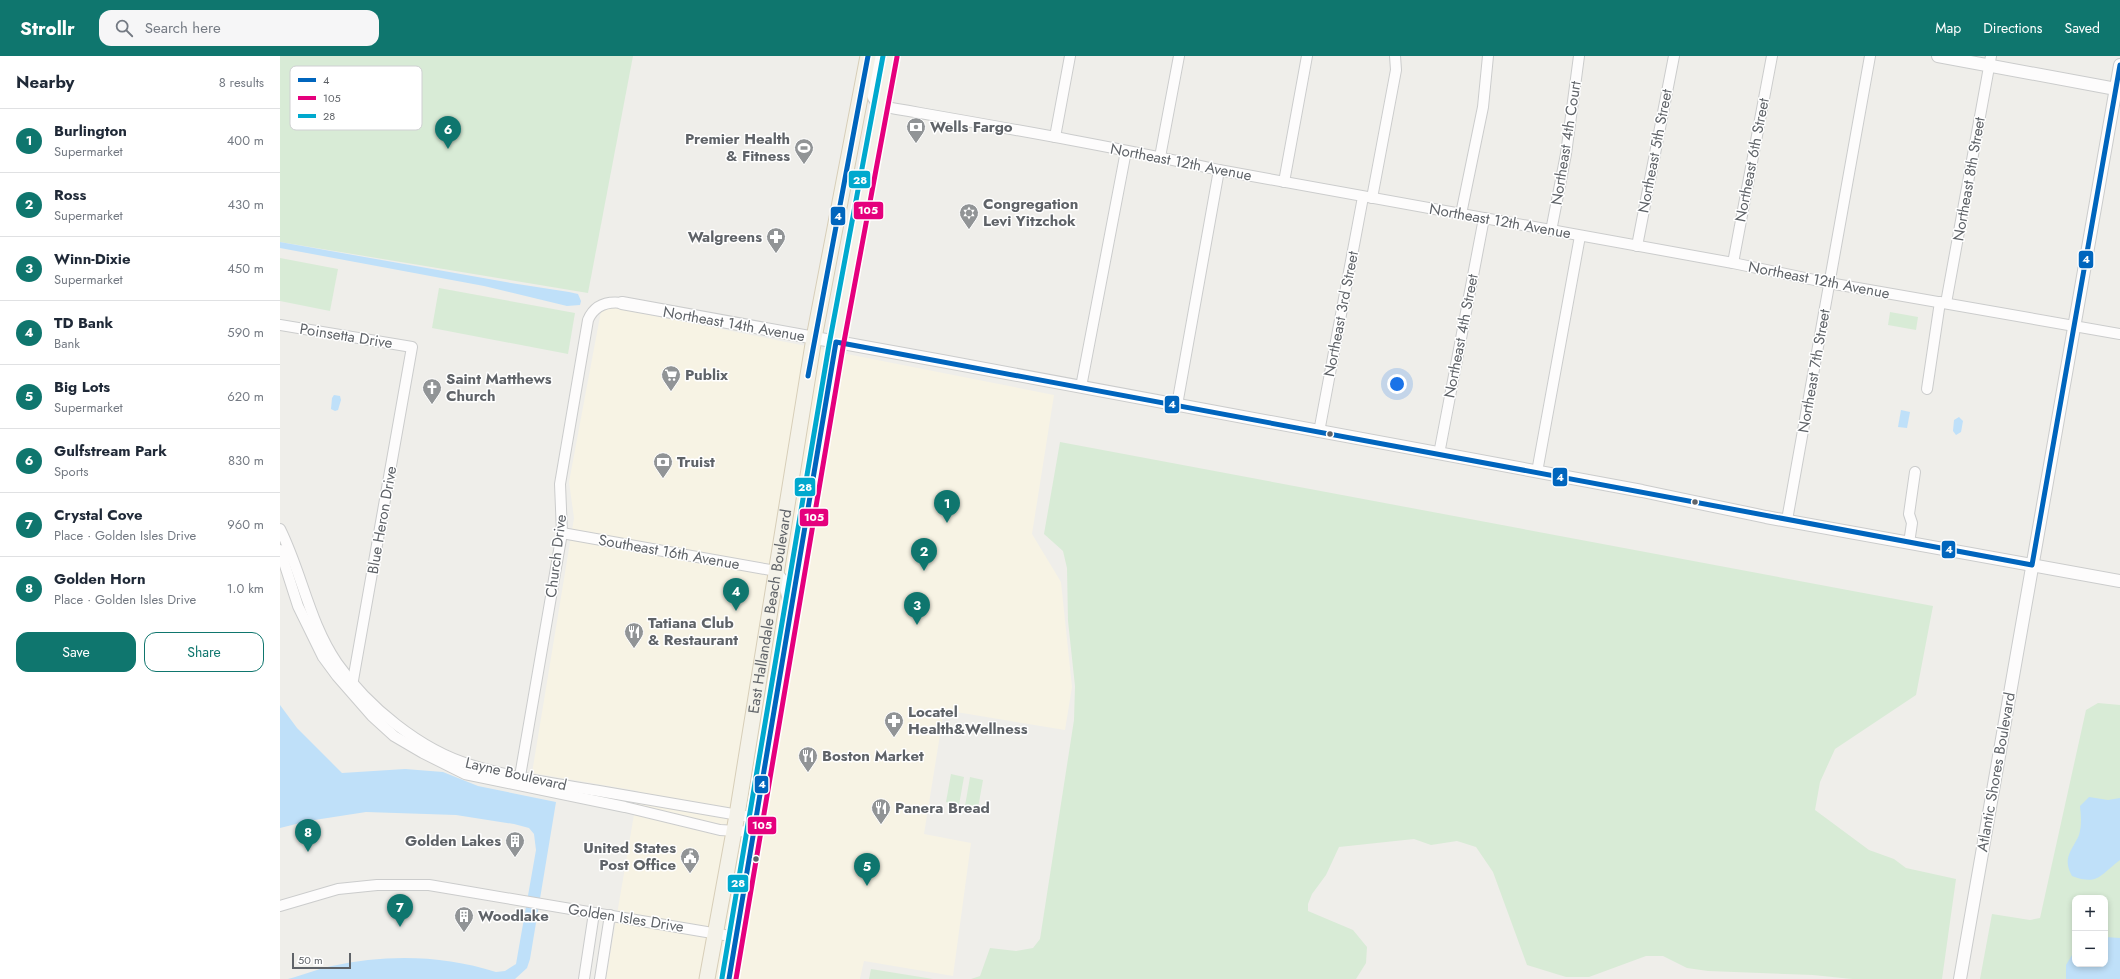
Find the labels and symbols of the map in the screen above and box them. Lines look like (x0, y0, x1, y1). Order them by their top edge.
legend (290, 66, 422, 130)
text: 4 (323, 72, 330, 88)
street label: Northeast 4th Court (1545, 79, 1587, 207)
street label: Northeast 5th Street (1632, 87, 1678, 215)
text: 105 (323, 90, 341, 106)
street label: Northeast 6th Street (1729, 96, 1775, 224)
text: 28 (323, 108, 335, 124)
street label: Northeast 8th Street (1947, 115, 1991, 243)
pin: 6 (435, 116, 461, 149)
bank icon: Wells Fargo (905, 116, 927, 144)
place label: Wells Fargo (930, 116, 1013, 138)
place label: Premier Health & Fitness (685, 128, 790, 167)
sports icon: Premier Health & Fitness (793, 137, 815, 165)
street label: Northeast 12th Avenue (1108, 138, 1254, 187)
line badge: 28 (848, 170, 871, 189)
text: 28 (853, 172, 867, 188)
place label: Congregation Levi Yitzchok (983, 193, 1078, 232)
street label: Northeast 12th Avenue (1427, 198, 1573, 244)
line badge: 105 (853, 201, 884, 220)
text: 105 (858, 202, 878, 218)
synagogue icon: Congregation Levi Yitzchok (958, 202, 980, 230)
line badge: 4 (830, 206, 846, 226)
text: 4 (834, 208, 842, 224)
place label: Walgreens (688, 226, 762, 248)
pharmacy icon: Walgreens (765, 226, 787, 254)
street label: Northeast 3rd Street (1318, 249, 1364, 379)
line badge: 4 (2078, 250, 2094, 269)
text: 4 (2082, 251, 2090, 267)
street label: Northeast 12th Avenue (1746, 256, 1892, 305)
street label: Northeast 4th Street (1438, 272, 1484, 400)
street label: Northeast 14th Avenue (661, 301, 807, 347)
street label: Northeast 7th Street (1792, 307, 1836, 435)
street label: Poinsetta Drive (298, 318, 394, 354)
supermarket icon: Publix (660, 364, 682, 392)
place label: Publix (685, 364, 728, 386)
place label: Saint Matthews Church (446, 368, 552, 407)
your location (1387, 374, 1407, 394)
church icon: Saint Matthews Church (421, 377, 443, 405)
line badge: 4 (1164, 395, 1180, 414)
text: 4 (1168, 396, 1176, 412)
unlabelled marker (1325, 429, 1335, 439)
bank icon: Truist (652, 451, 674, 479)
place label: Truist (677, 451, 715, 473)
street label: Blue Heron Drive (362, 464, 402, 576)
line badge: 4 (1552, 467, 1568, 487)
text: 4 (1556, 469, 1564, 485)
line badge: 28 (794, 477, 816, 497)
text: 28 (798, 479, 812, 495)
pin: 1 (934, 490, 960, 523)
unlabelled marker (1690, 497, 1700, 507)
street label: East Hallandale Beach Boulevard (743, 507, 797, 715)
line badge: 105 (799, 508, 829, 527)
text: 105 (804, 509, 824, 525)
street label: Church Drive (540, 513, 572, 599)
street label: Southeast 16th Avenue (597, 529, 742, 575)
pin: 2 (911, 538, 937, 571)
line badge: 4 (1941, 540, 1956, 559)
text: 4 (1945, 541, 1953, 557)
pin: 4 (723, 578, 749, 611)
pin: 3 (904, 592, 930, 625)
place label: Tatiana Club & Restaurant (648, 612, 738, 651)
restaurant icon: Tatiana Club & Restaurant (623, 621, 645, 649)
street label: Atlantic Shores Boulevard (1971, 691, 2021, 853)
place label: Locatel Health&Wellness (908, 701, 1028, 740)
pharmacy icon: Locatel Health&Wellness (883, 710, 905, 738)
restaurant icon: Boston Market (797, 745, 819, 773)
place label: Boston Market (822, 745, 924, 767)
street label: Layne Boulevard (463, 752, 569, 796)
line badge: 4 (754, 775, 769, 794)
text: 4 (758, 776, 766, 792)
restaurant icon: Panera Bread (870, 797, 892, 825)
place label: Panera Bread (895, 797, 990, 819)
line badge: 105 (747, 816, 777, 835)
text: 105 (752, 817, 772, 833)
pin: 8 (295, 819, 321, 852)
place label: Golden Lakes (405, 830, 501, 852)
building icon: Golden Lakes (504, 830, 526, 858)
place label: United States Post Office (583, 837, 676, 876)
public building icon: United States Post Office (679, 846, 701, 874)
pin: 5 (854, 853, 880, 886)
unlabelled marker (751, 854, 761, 864)
line badge: 28 (727, 874, 749, 893)
text: 28 (731, 875, 745, 891)
pin: 7 (387, 894, 413, 927)
street label: Golden Isles Drive (567, 898, 686, 938)
building icon: Woodlake (453, 905, 475, 933)
place label: Woodlake (478, 905, 549, 927)
scale bar (292, 951, 351, 970)

